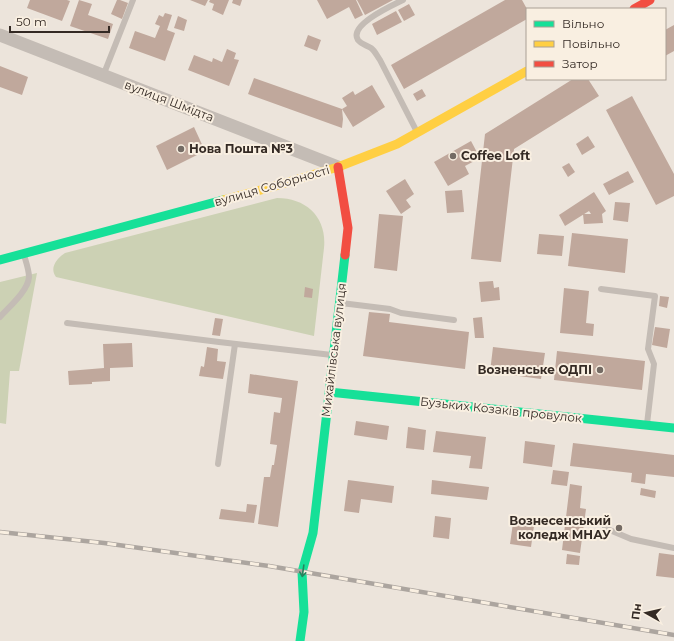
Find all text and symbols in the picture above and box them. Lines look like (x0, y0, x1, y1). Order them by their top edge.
scale bar (10, 8, 109, 34)
legend (526, 8, 666, 80)
text: 50 m (16, 14, 47, 29)
text: Вільно (562, 16, 605, 31)
text: Повільно (562, 36, 621, 51)
text: Затор (562, 56, 598, 71)
street label: вулиця Шмідта (122, 77, 216, 124)
place label: Нова Пошта №3 (189, 141, 293, 156)
marker: Нова Пошта №3 (176, 144, 186, 154)
place label: Coffee Loft (461, 148, 531, 163)
marker: Coffee Loft (448, 151, 458, 161)
street label: вулиця Соборності (212, 162, 331, 209)
street label: Михайлівська вулиця (318, 282, 349, 418)
place label: Возненське ОДПІ (477, 362, 592, 377)
marker: Возненське ОДПІ (595, 365, 605, 375)
street label: Бузьких Козаків провулок (419, 394, 583, 425)
place label: Вознесенський коледж МНАУ (509, 513, 611, 542)
marker: Вознесенський коледж МНАУ (614, 523, 624, 533)
one-way arrow (299, 564, 307, 577)
north arrow (626, 593, 666, 633)
text: Пн (628, 602, 644, 621)

